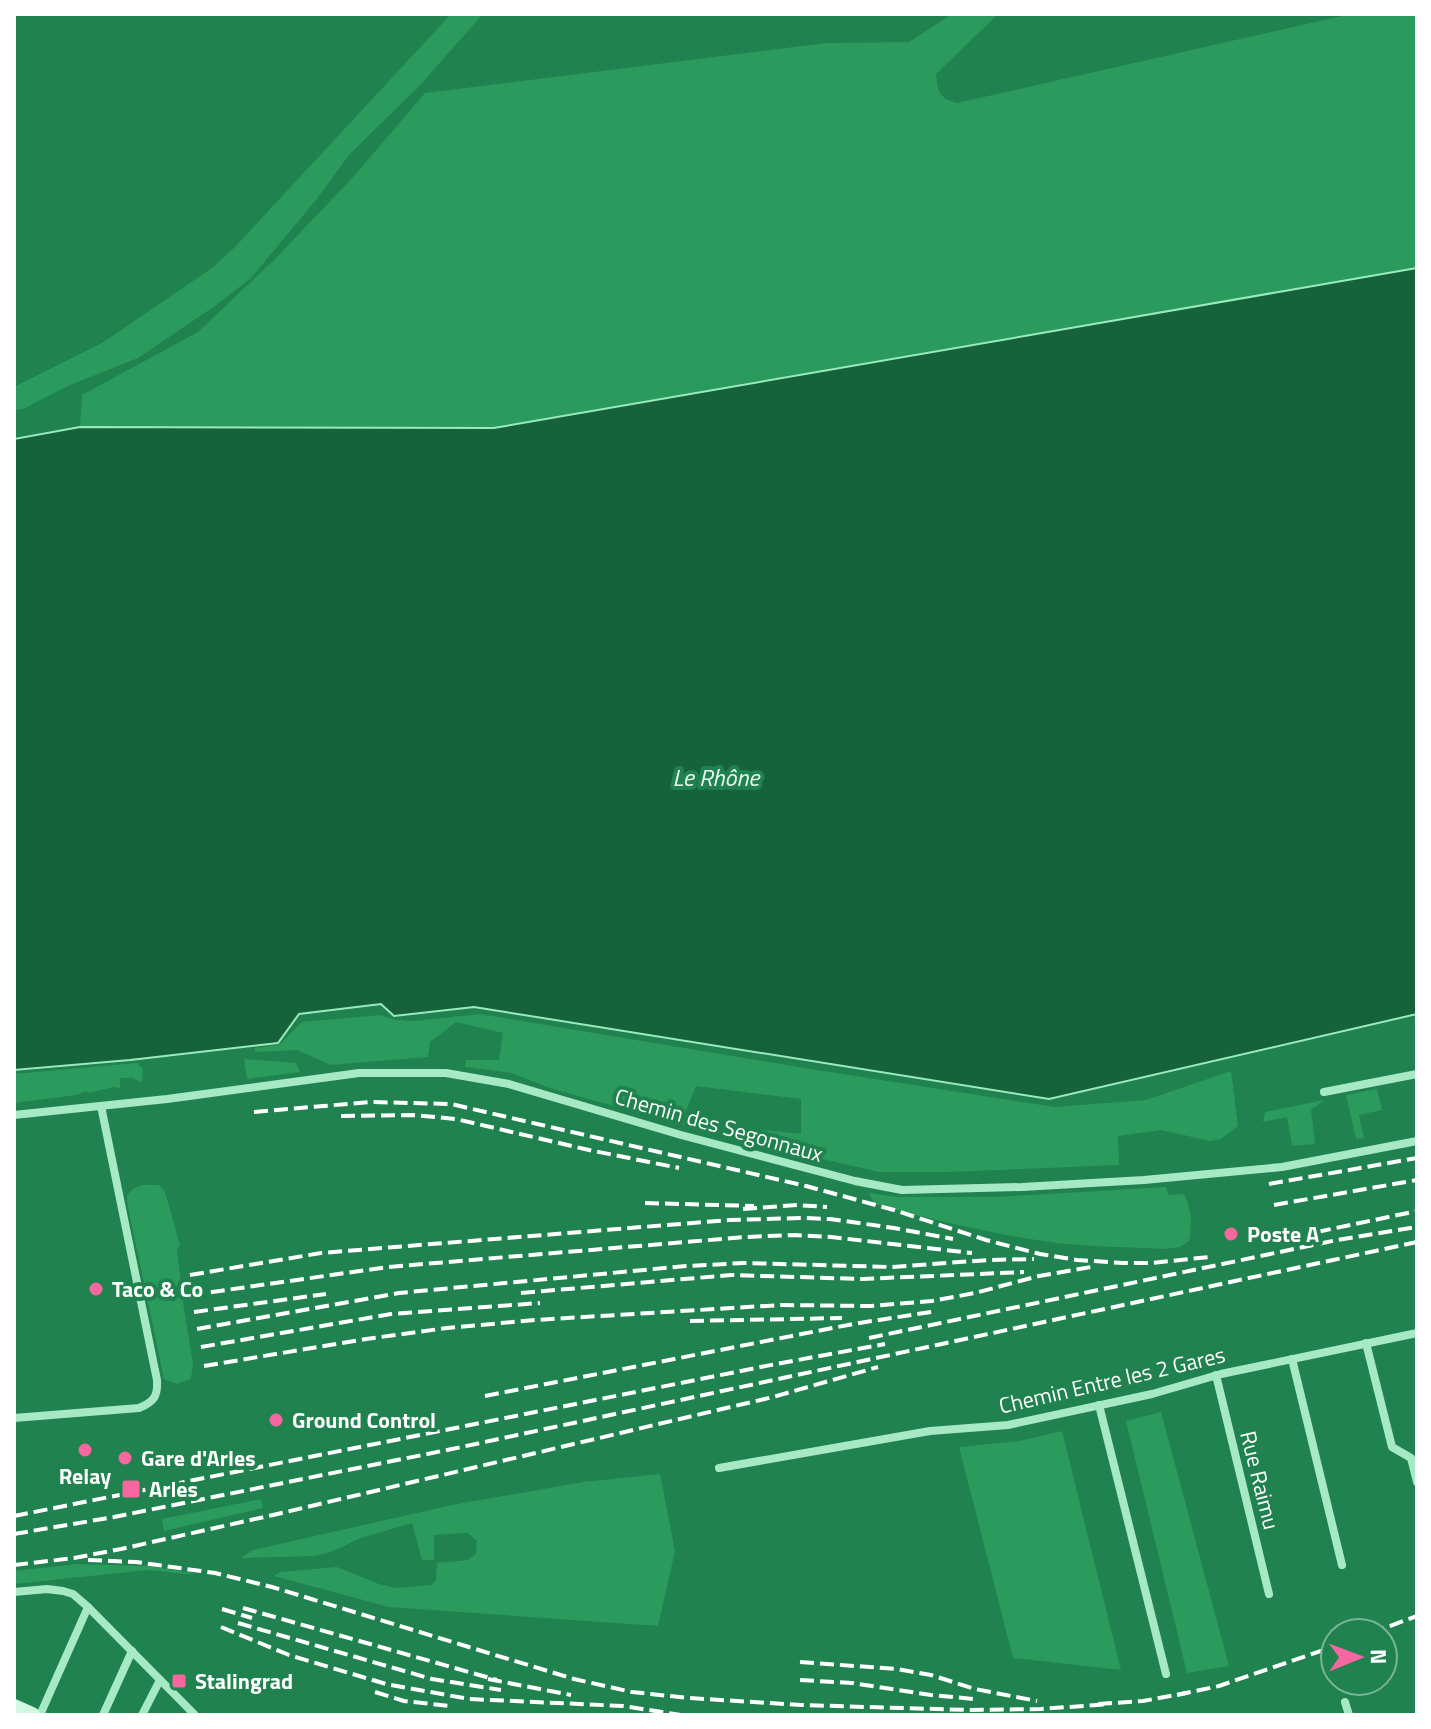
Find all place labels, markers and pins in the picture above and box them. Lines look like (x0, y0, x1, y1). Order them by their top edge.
place label: Poste A (1247, 1217, 1319, 1251)
marker: Poste A (1222, 1225, 1240, 1243)
place label: Taco & Co (112, 1272, 203, 1306)
marker: Taco & Co (87, 1280, 105, 1298)
place label: Ground Control (292, 1403, 436, 1437)
marker: Ground Control (267, 1411, 285, 1429)
marker: Relay (76, 1441, 94, 1459)
place label: Gare d'Arles (141, 1441, 256, 1475)
marker: Gare d'Arles (116, 1449, 134, 1467)
place label: Relay (59, 1459, 111, 1493)
place label: Arles (149, 1472, 198, 1506)
marker: Arles (120, 1478, 142, 1500)
place label: Stalingrad (195, 1664, 293, 1698)
marker: Stalingrad (170, 1672, 188, 1690)

